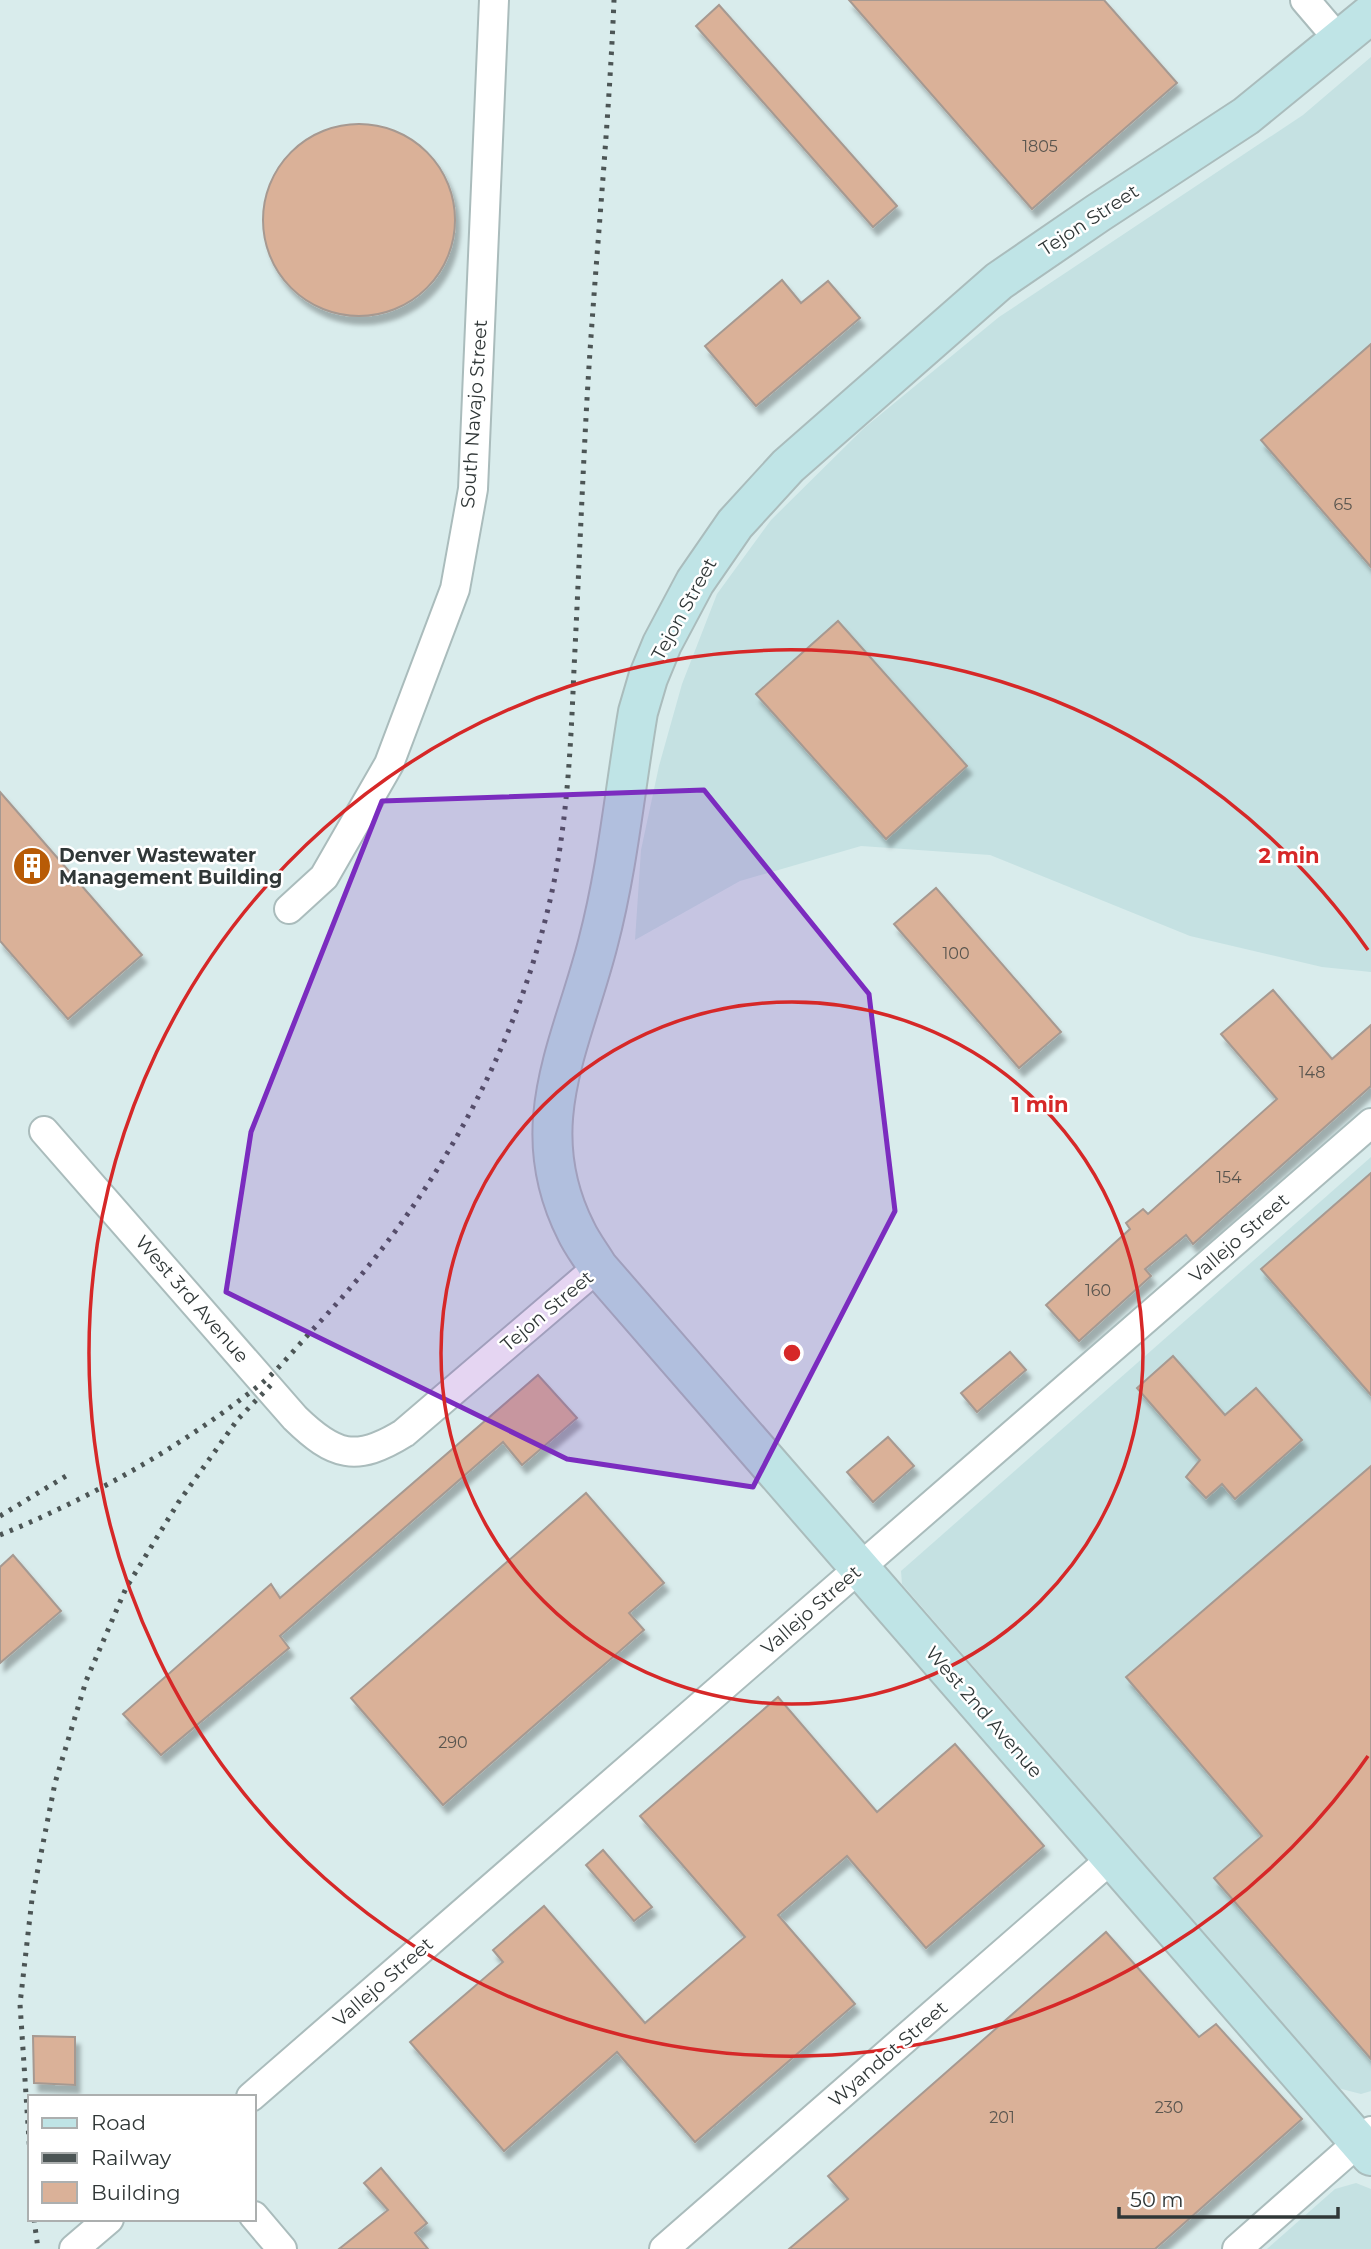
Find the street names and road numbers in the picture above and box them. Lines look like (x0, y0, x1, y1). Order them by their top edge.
street label: Tejon Street (1035, 179, 1143, 261)
street label: South Navajo Street (456, 319, 492, 509)
street label: Tejon Street (646, 554, 722, 664)
street label: Vallejo Street (1184, 1188, 1294, 1288)
street label: West 3rd Avenue (130, 1231, 254, 1367)
street label: Tejon Street (496, 1266, 598, 1356)
street label: Vallejo Street (756, 1560, 866, 1660)
street label: West 2nd Avenue (921, 1642, 1047, 1782)
street label: Vallejo Street (328, 1932, 438, 2032)
street label: Wyandot Street (824, 1996, 952, 2112)

